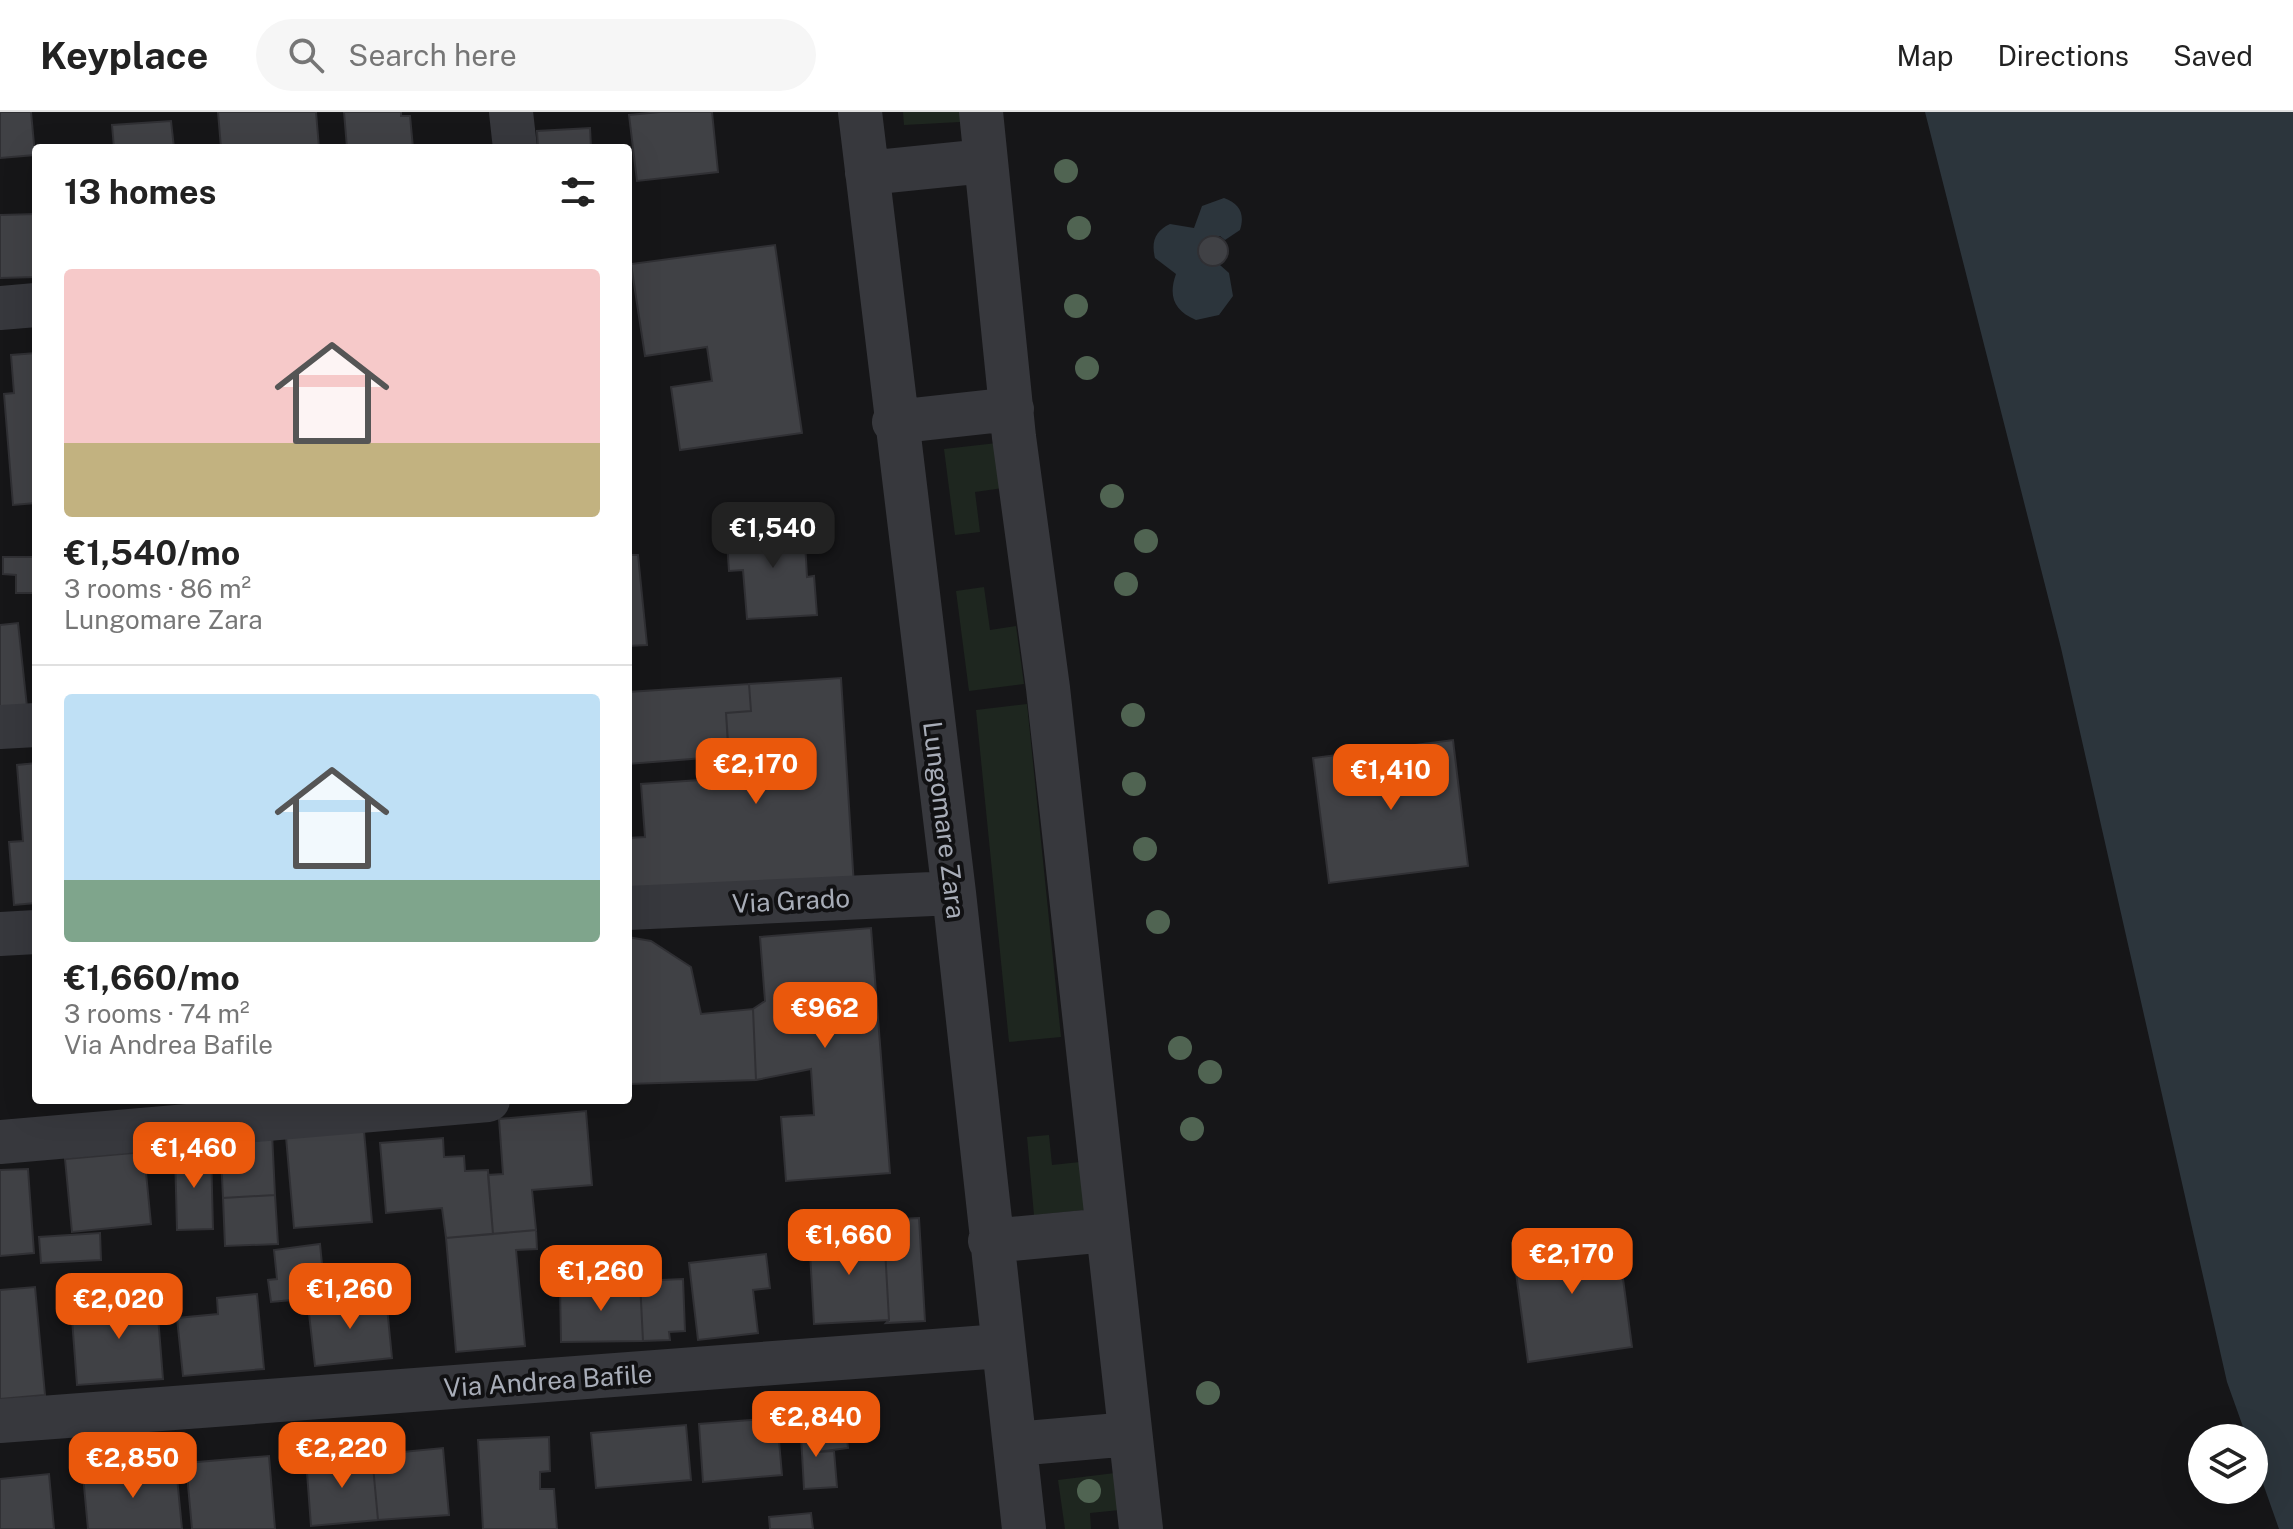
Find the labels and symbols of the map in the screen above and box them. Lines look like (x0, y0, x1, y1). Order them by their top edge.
pin: €1,540 (708, 502, 838, 570)
street label: Lungomare Zara (917, 719, 972, 920)
pin: €2,170 (691, 738, 821, 806)
pin: €1,410 (1326, 744, 1456, 812)
street label: Via Grado (731, 882, 851, 919)
pin: €962 (778, 982, 872, 1050)
pin: €1,460 (129, 1122, 259, 1190)
pin: €1,660 (784, 1209, 914, 1277)
pin: €2,170 (1507, 1228, 1637, 1296)
pin: €1,260 (536, 1245, 666, 1313)
pin: €1,260 (285, 1263, 415, 1331)
pin: €2,020 (54, 1273, 184, 1341)
street label: Via Andrea Bafile (443, 1358, 653, 1403)
pin: €2,840 (751, 1391, 881, 1459)
pin: €2,220 (277, 1422, 407, 1490)
pin: €2,850 (68, 1432, 198, 1500)

